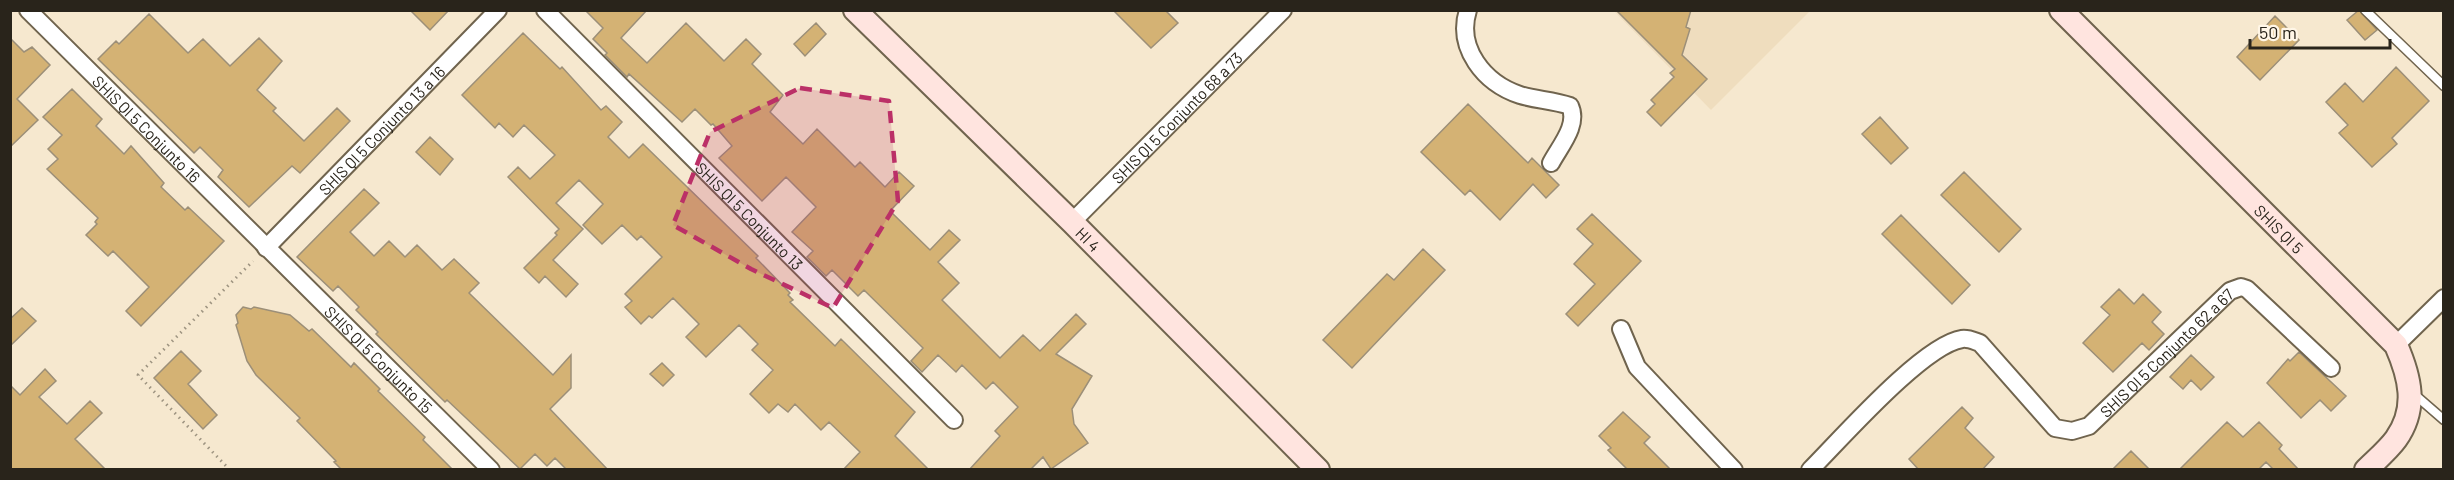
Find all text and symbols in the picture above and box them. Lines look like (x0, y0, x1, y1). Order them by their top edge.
scale bar (2250, 12, 2390, 50)
text: 50 m (2259, 21, 2297, 43)
street label: SHIS QI 5 Conjunto 68 a 73 (1107, 48, 1246, 187)
street label: SHIS QI 5 Conjunto 13 a 16 (314, 61, 448, 198)
street label: SHIS QI 5 Conjunto 16 (89, 71, 205, 186)
street label: SHIS QI 5 Conjunto 13 (692, 158, 807, 273)
street label: SHIS QI 5 (2251, 200, 2308, 257)
street label: HI 4 (1073, 223, 1105, 255)
street label: SHIS QI 5 Conjunto 62 a 67 (2095, 284, 2237, 421)
street label: SHIS QI 5 Conjunto 15 (321, 301, 437, 416)

